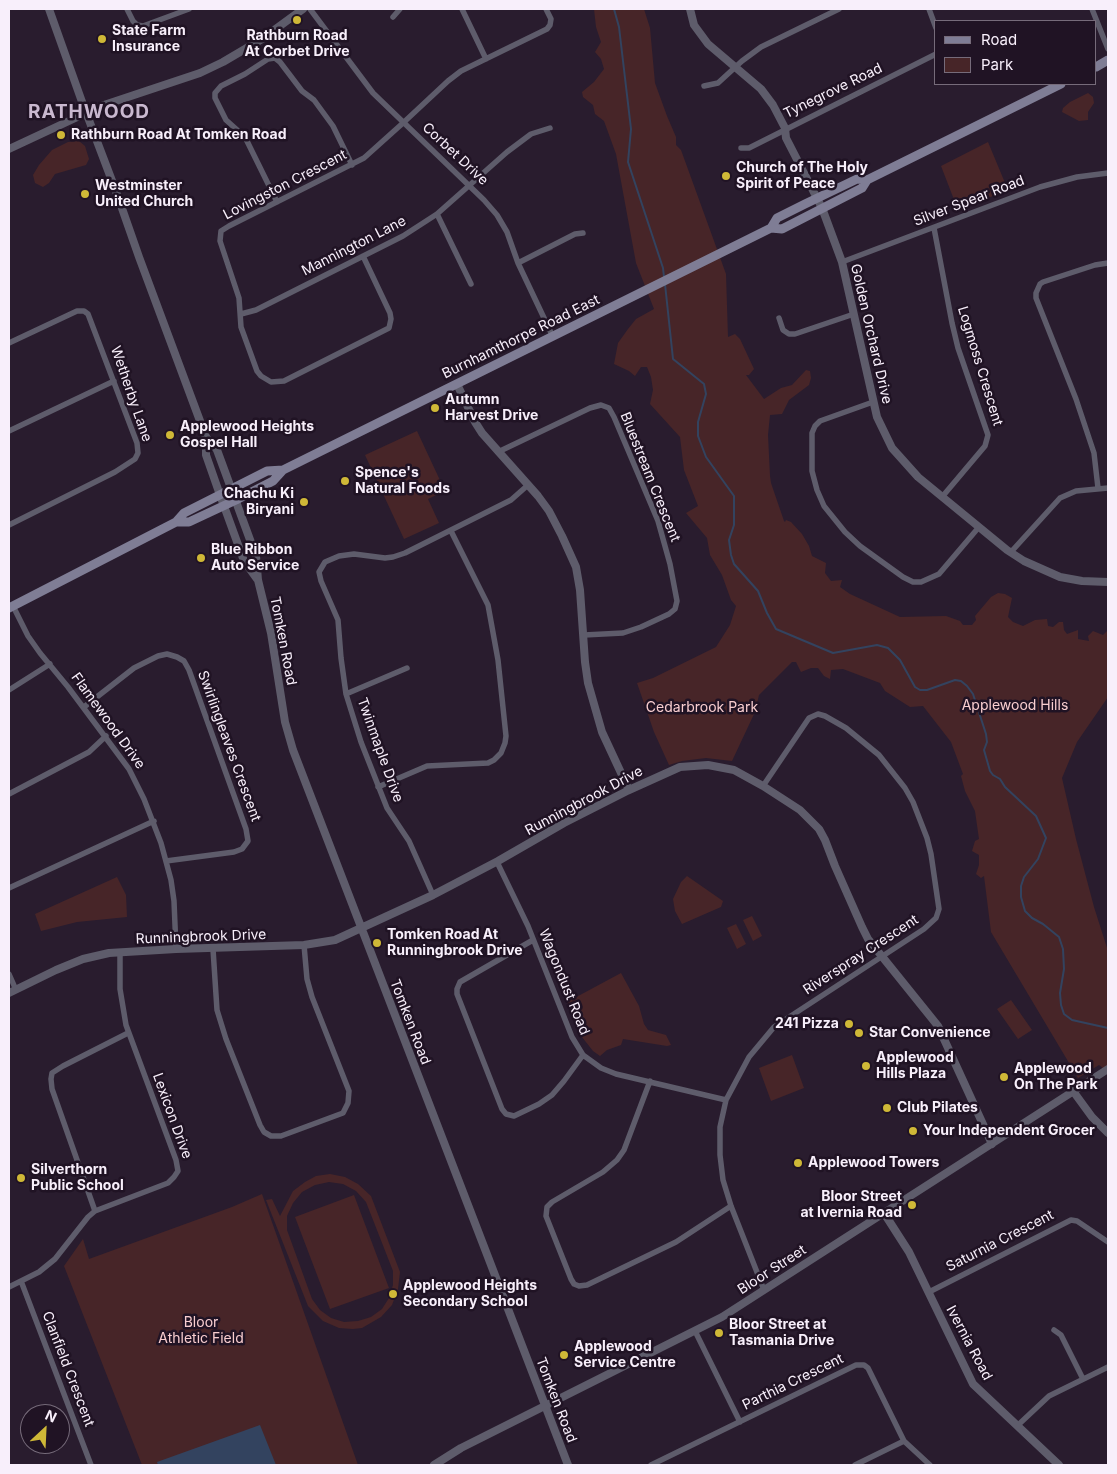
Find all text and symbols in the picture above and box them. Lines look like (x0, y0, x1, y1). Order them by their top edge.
marker: Rathburn Road At Corbet Drive (291, 14, 303, 26)
legend (934, 20, 1097, 85)
place label: State Farm Insurance (112, 23, 186, 56)
place label: Rathburn Road At Corbet Drive (244, 28, 350, 60)
text: Road (981, 30, 1017, 49)
marker: State Farm Insurance (96, 33, 108, 45)
text: Park (981, 55, 1013, 74)
street label: Tynegrove Road (781, 60, 885, 122)
district label: RATHWOOD (27, 101, 151, 123)
street label: Corbet Drive (419, 119, 491, 189)
place label: Rathburn Road At Tomken Road (71, 127, 287, 143)
marker: Rathburn Road At Tomken Road (55, 129, 67, 141)
street label: Lovingston Crescent (220, 147, 350, 223)
place label: Church of The Holy Spirit of Peace (736, 160, 868, 192)
marker: Church of The Holy Spirit of Peace (720, 170, 732, 182)
street label: Silver Spear Road (911, 172, 1027, 230)
place label: Westminster United Church (95, 178, 193, 210)
marker: Westminster United Church (79, 188, 91, 200)
street label: Mannington Lane (299, 213, 409, 279)
street label: Golden Orchard Drive (847, 262, 895, 406)
street label: Burnhamthorpe Road East (440, 292, 602, 382)
street label: Logmoss Crescent (954, 304, 1006, 428)
street label: Wetherby Lane (107, 344, 155, 444)
place label: Autumn Harvest Drive (445, 392, 538, 424)
marker: Autumn Harvest Drive (429, 402, 441, 414)
street label: Bluestream Crescent (616, 410, 684, 544)
place label: Applewood Heights Gospel Hall (180, 419, 314, 452)
marker: Applewood Heights Gospel Hall (164, 429, 176, 441)
place label: Spence's Natural Foods (355, 465, 450, 498)
marker: Spence's Natural Foods (339, 475, 351, 487)
place label: Chachu Ki Biryani (224, 486, 294, 518)
marker: Chachu Ki Biryani (298, 496, 310, 508)
place label: Blue Ribbon Auto Service (211, 542, 299, 574)
marker: Blue Ribbon Auto Service (195, 552, 207, 564)
street label: Tomken Road (266, 595, 300, 687)
street label: Swirlingleaves Crescent (194, 668, 264, 824)
street label: Flamewood Drive (67, 670, 149, 772)
street label: Twinmaple Drive (353, 695, 407, 805)
park label: Applewood Hills (962, 698, 1068, 714)
park label: Cedarbrook Park (646, 700, 758, 716)
street label: Runningbrook Drive (522, 763, 646, 839)
street label: Riverspray Crescent (800, 911, 922, 999)
street label: Runningbrook Drive (135, 926, 267, 948)
place label: Tomken Road At Runningbrook Drive (387, 927, 523, 960)
street label: Wagondust Road (535, 927, 593, 1037)
marker: Tomken Road At Runningbrook Drive (371, 937, 383, 949)
street label: Tomken Road (386, 977, 434, 1067)
place label: 241 Pizza (775, 1016, 839, 1032)
marker: 241 Pizza (843, 1018, 855, 1030)
place label: Star Convenience (869, 1025, 991, 1041)
marker: Star Convenience (853, 1027, 865, 1039)
place label: Applewood Hills Plaza (876, 1050, 954, 1082)
marker: Applewood Hills Plaza (860, 1060, 872, 1072)
place label: Applewood On The Park (1014, 1061, 1098, 1094)
street label: Lexicon Drive (149, 1071, 195, 1161)
marker: Applewood On The Park (998, 1071, 1010, 1083)
place label: Club Pilates (897, 1100, 978, 1116)
marker: Club Pilates (881, 1102, 893, 1114)
place label: Your Independent Grocer (923, 1123, 1095, 1139)
marker: Your Independent Grocer (907, 1125, 919, 1137)
place label: Applewood Towers (808, 1155, 939, 1171)
marker: Applewood Towers (792, 1157, 804, 1169)
place label: Silverthorn Public School (31, 1162, 124, 1194)
marker: Silverthorn Public School (15, 1172, 27, 1184)
place label: Bloor Street at Ivernia Road (800, 1189, 902, 1222)
marker: Bloor Street at Ivernia Road (906, 1199, 918, 1211)
street label: Saturnia Crescent (943, 1207, 1057, 1275)
street label: Bloor Street (735, 1242, 809, 1298)
place label: Applewood Heights Secondary School (403, 1278, 537, 1310)
marker: Applewood Heights Secondary School (387, 1288, 399, 1300)
street label: Ivernia Road (942, 1303, 996, 1383)
street label: Clanfield Crescent (38, 1309, 98, 1429)
park label: Bloor Athletic Field (158, 1315, 244, 1348)
place label: Bloor Street at Tasmania Drive (729, 1317, 834, 1350)
marker: Bloor Street at Tasmania Drive (713, 1327, 725, 1339)
place label: Applewood Service Centre (574, 1339, 676, 1371)
marker: Applewood Service Centre (558, 1349, 570, 1361)
street label: Parthia Crescent (740, 1350, 846, 1414)
street label: Tomken Road (532, 1355, 580, 1445)
north arrow (20, 1404, 70, 1454)
text: N (43, 1406, 60, 1426)

